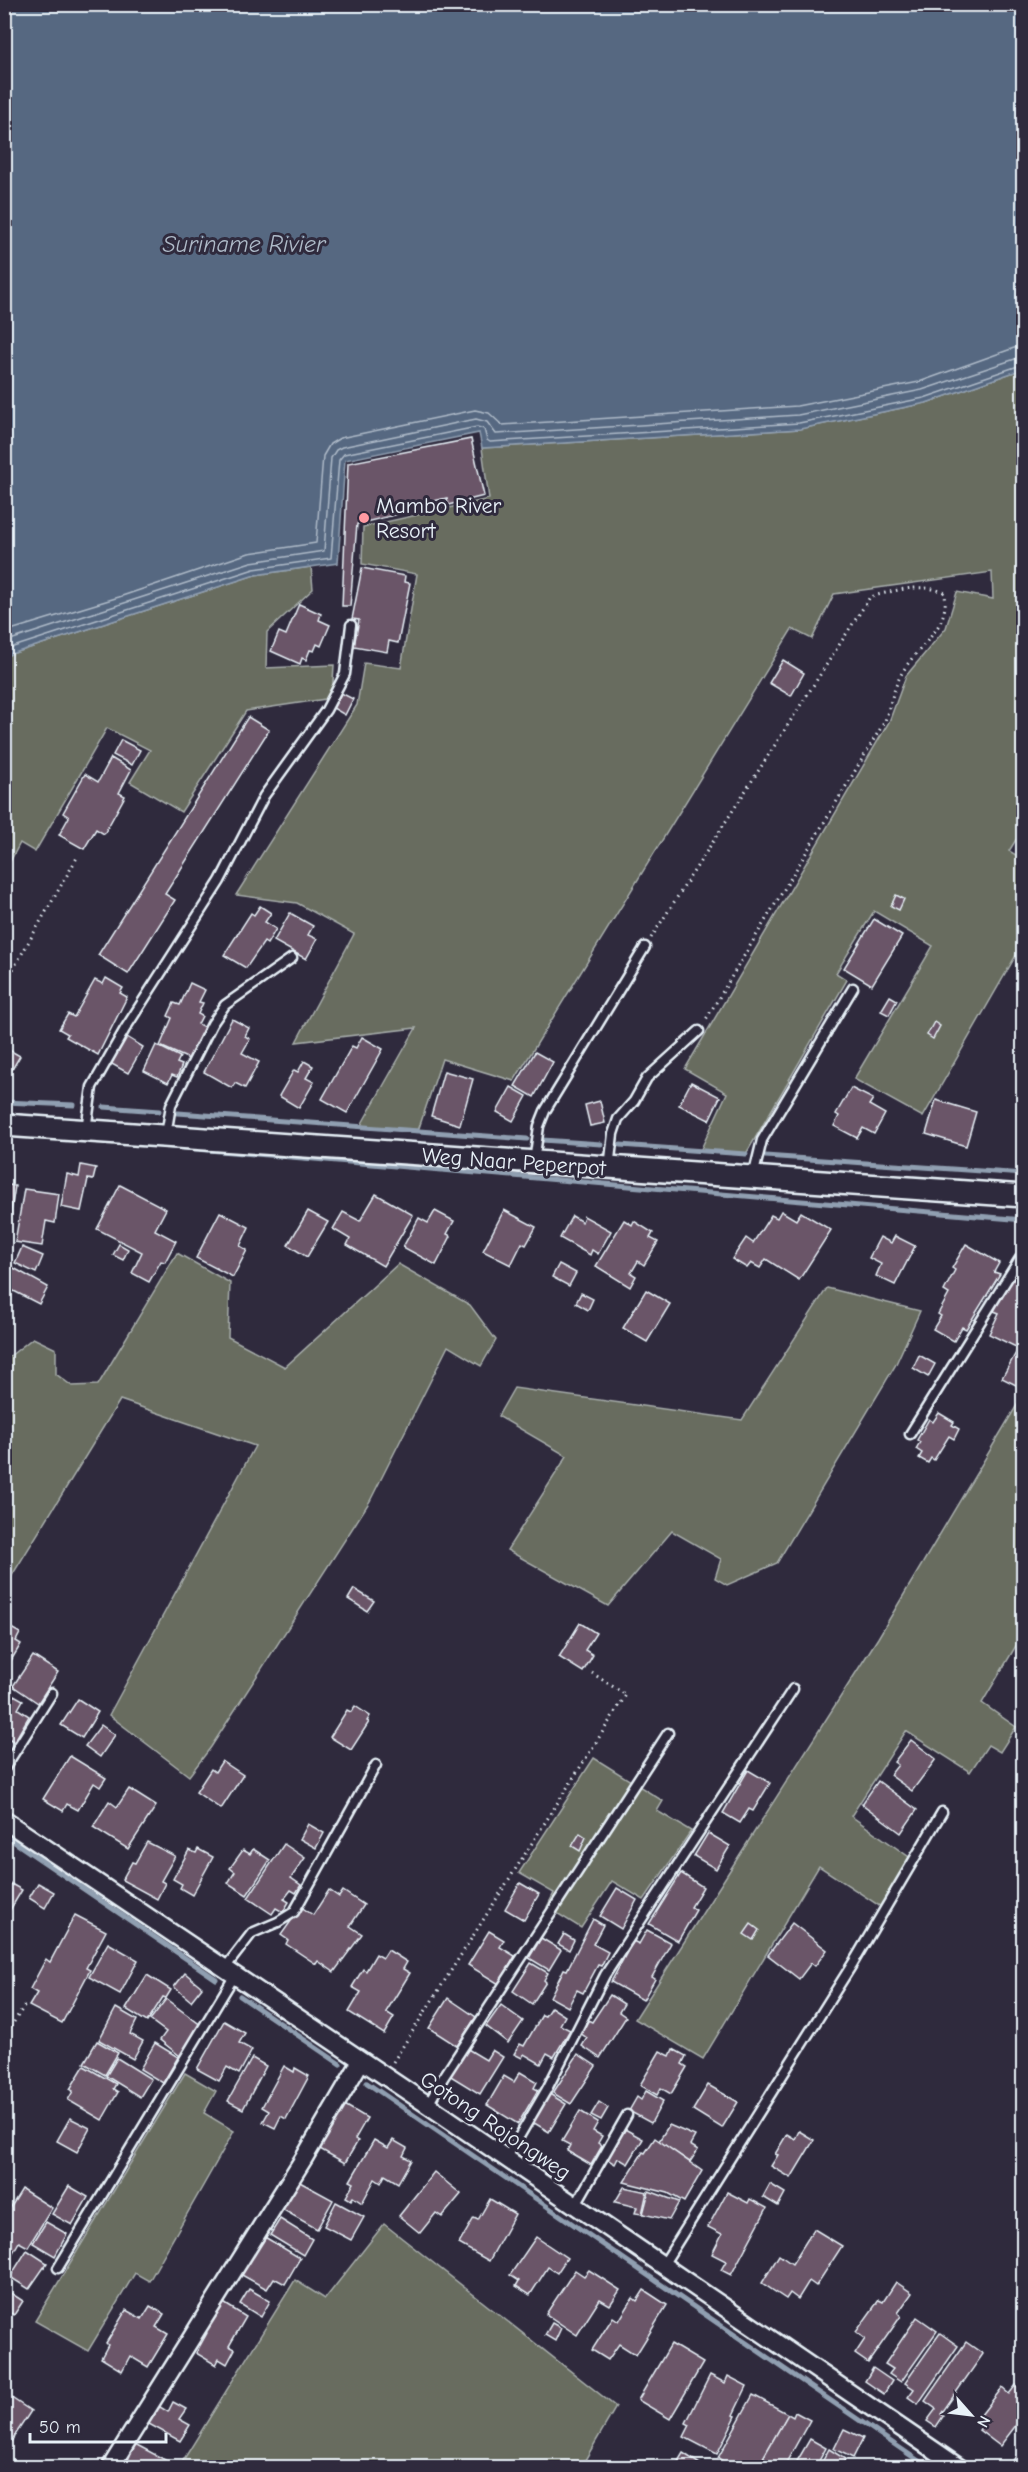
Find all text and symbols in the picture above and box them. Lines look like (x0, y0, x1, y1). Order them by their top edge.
water label: Suriname Rivier (162, 230, 327, 258)
place label: Mambo River Resort (376, 493, 502, 544)
marker: Mambo River Resort (357, 511, 371, 525)
street label: Weg Naar Peperpot (421, 1143, 607, 1181)
street label: Gotong Rojongweg (415, 2066, 576, 2186)
north arrow (941, 2385, 1001, 2445)
scale bar (30, 2406, 166, 2444)
text: N (973, 2413, 994, 2430)
text: 50 m (39, 2417, 81, 2438)

